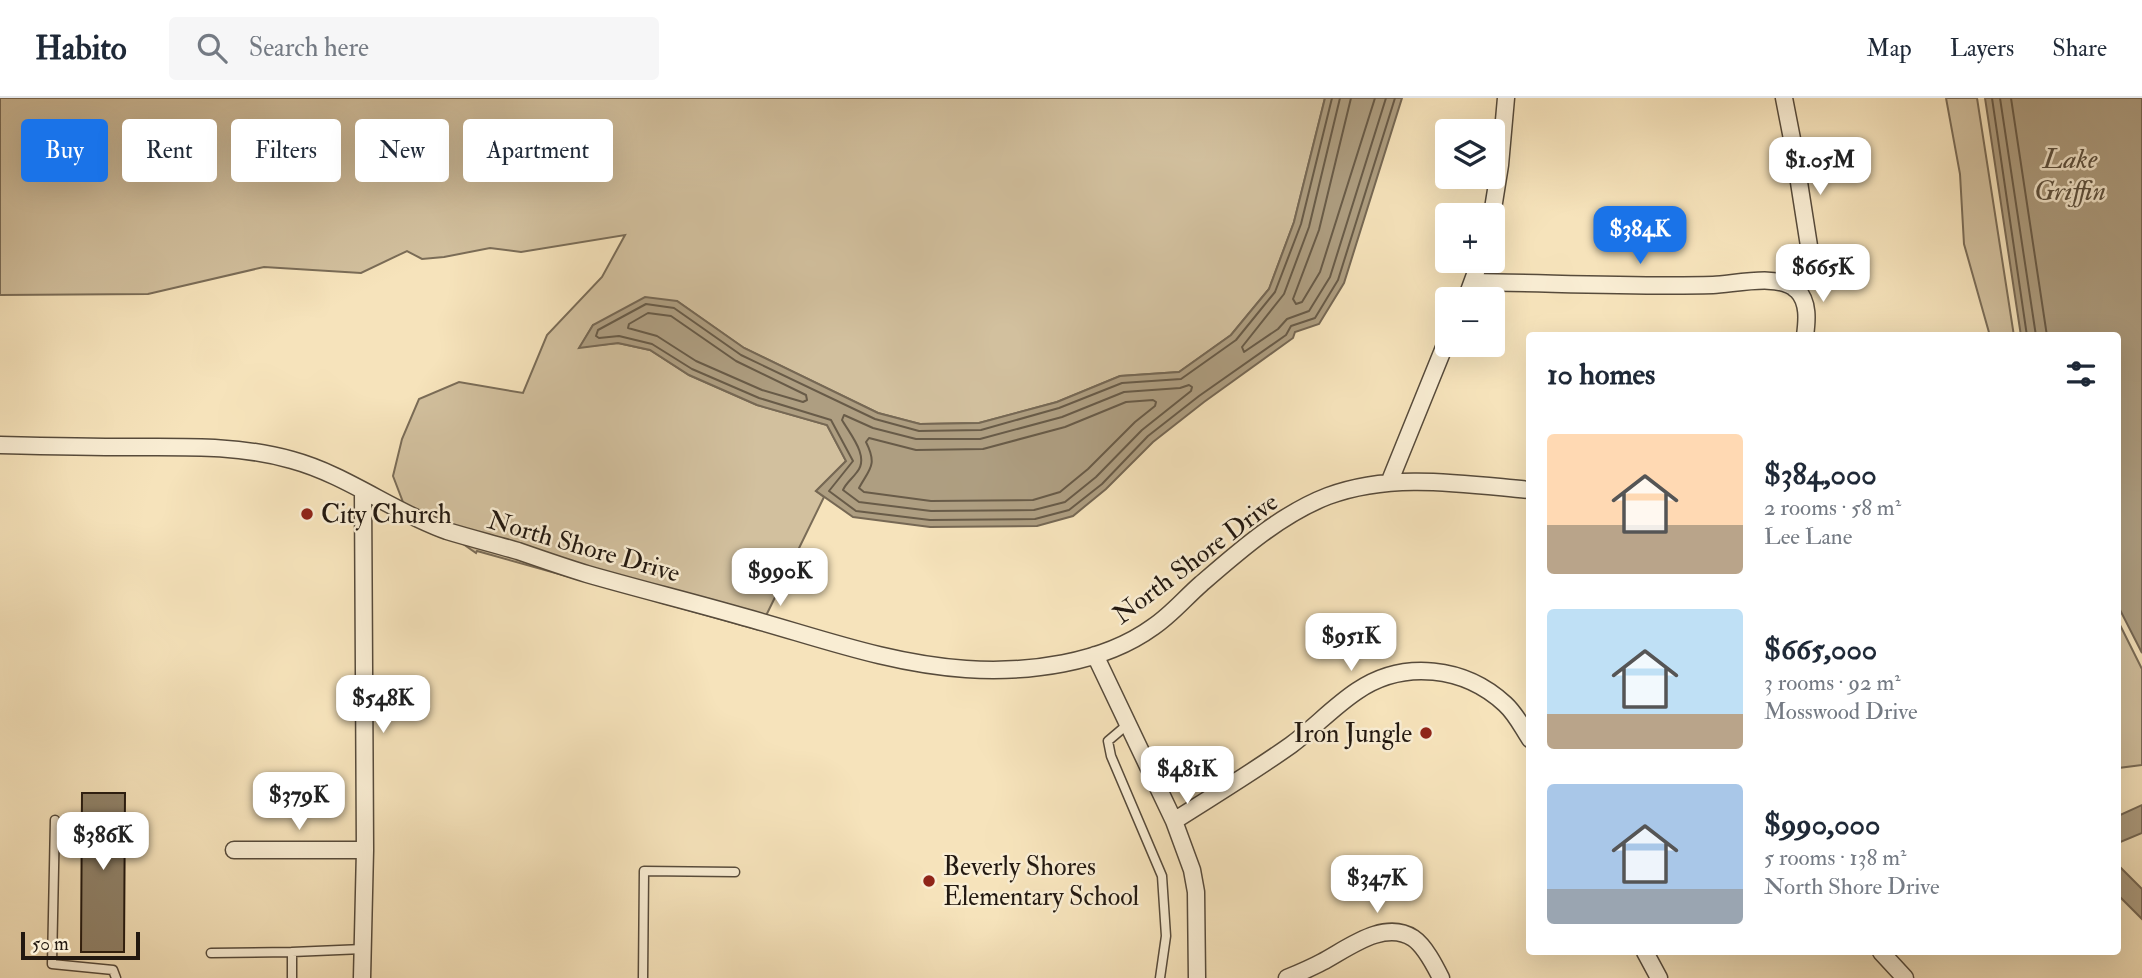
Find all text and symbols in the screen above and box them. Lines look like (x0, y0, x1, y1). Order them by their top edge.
search box (169, 17, 659, 80)
text: Habito (35, 28, 127, 69)
icon: search (193, 29, 231, 67)
text: Search here (249, 32, 369, 64)
text: Map (1867, 33, 1912, 64)
text: Layers (1950, 33, 2014, 64)
text: Share (2052, 33, 2107, 64)
chip: Buy (21, 119, 108, 182)
chip: Rent (122, 119, 217, 182)
chip: Filters (231, 119, 341, 182)
chip: New (355, 119, 449, 182)
chip: Apartment (463, 119, 613, 182)
map controls (1435, 119, 1505, 357)
button: layers (1435, 119, 1505, 189)
pin: $1.05M (1763, 138, 1877, 197)
water label: Lake Griffin (2034, 142, 2106, 209)
text: $1.05M (1785, 145, 1855, 174)
button: + (1435, 203, 1505, 273)
pin: $384K (1591, 206, 1689, 266)
text: $384K (1609, 214, 1671, 243)
pin: $665K (1774, 244, 1872, 304)
text: $665K (1792, 252, 1854, 281)
button: − (1435, 287, 1505, 357)
icon: filters (2062, 355, 2100, 393)
text: 10 homes (1547, 356, 1655, 393)
text: $384,000 (1764, 456, 1877, 493)
icon: home (1603, 462, 1687, 546)
street label: North Shore Drive (1107, 486, 1285, 631)
text: 2 rooms · 58 m² (1764, 493, 1901, 522)
place label: City Church (321, 499, 452, 531)
street label: North Shore Drive (484, 504, 684, 590)
marker: City Church (299, 506, 315, 522)
text: Lee Lane (1764, 522, 1852, 551)
pin: $990K (731, 548, 829, 608)
text: $990K (748, 556, 812, 585)
pin: $951K (1302, 614, 1400, 673)
text: $951K (1321, 621, 1381, 650)
text: $665,000 (1764, 631, 1877, 668)
icon: home (1603, 637, 1687, 721)
text: 3 rooms · 92 m² (1764, 668, 1901, 697)
pin: $548K (334, 676, 432, 735)
text: $548K (352, 683, 414, 712)
text: Mosswood Drive (1764, 697, 1918, 726)
place label: Iron Jungle (1293, 718, 1412, 750)
marker: Iron Jungle (1418, 725, 1434, 741)
pin: $481K (1138, 746, 1236, 806)
text: $481K (1157, 754, 1217, 783)
pin: $379K (250, 772, 348, 832)
text: $379K (269, 780, 329, 809)
text: $990,000 (1764, 806, 1880, 843)
pin: $386K (54, 812, 152, 872)
icon: home (1603, 812, 1687, 896)
text: $386K (73, 820, 133, 849)
text: 5 rooms · 138 m² (1764, 843, 1907, 872)
place label: Beverly Shores Elementary School (943, 851, 1140, 913)
pin: $347K (1328, 856, 1426, 915)
text: $347K (1347, 863, 1407, 892)
text: North Shore Drive (1764, 872, 1940, 901)
marker: Beverly Shores Elementary School (921, 873, 937, 889)
scale bar (21, 929, 140, 961)
text: 50 m (32, 932, 69, 956)

